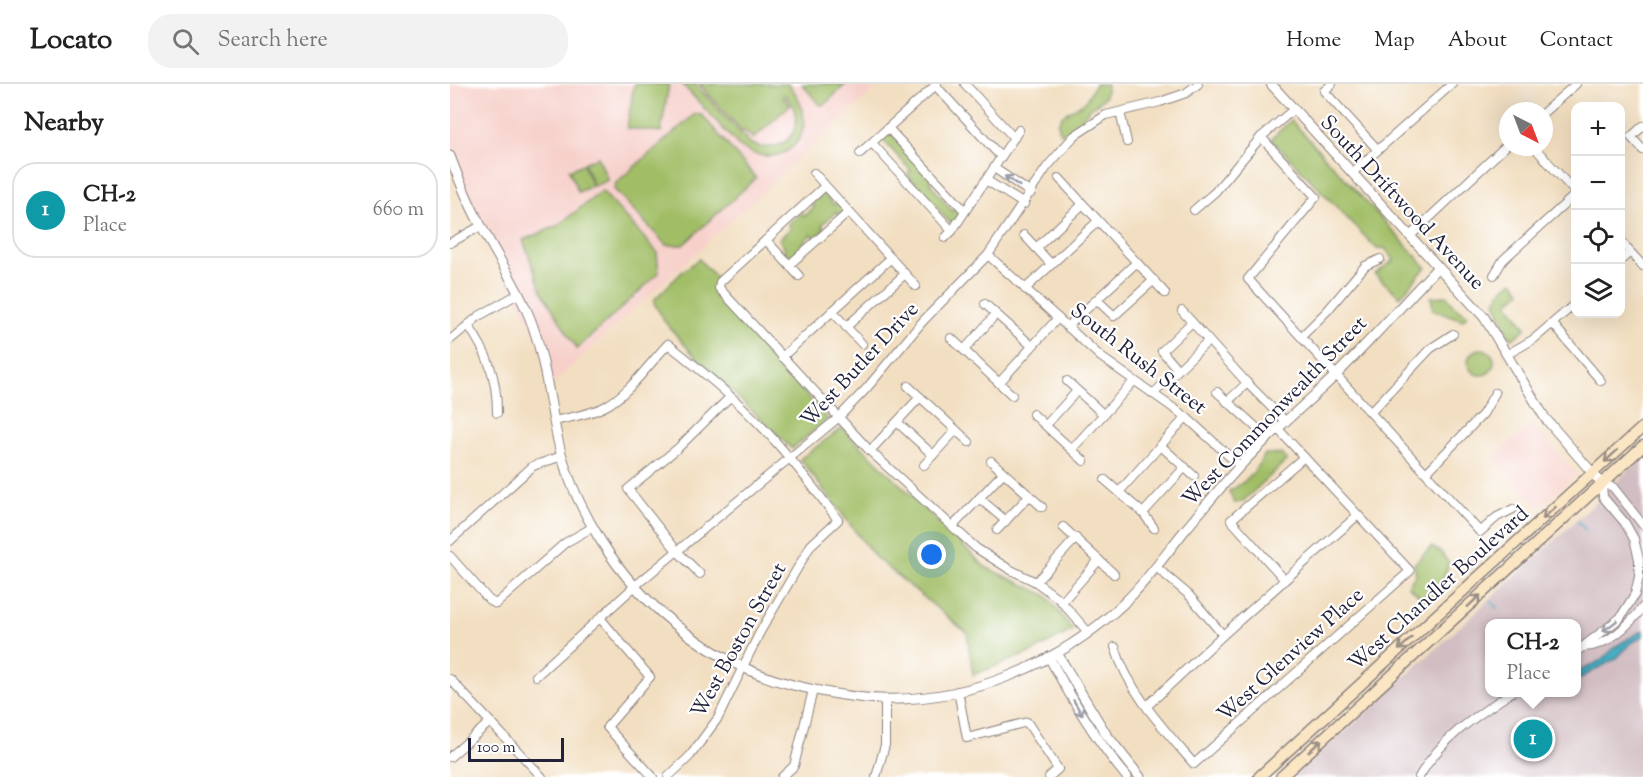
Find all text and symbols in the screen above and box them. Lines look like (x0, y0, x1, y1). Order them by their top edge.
search box (148, 14, 568, 68)
text: Locato (30, 21, 112, 61)
icon: search (169, 25, 202, 58)
text: Search here (217, 25, 328, 57)
text: Home (1286, 26, 1341, 56)
text: Map (1374, 26, 1415, 56)
text: About (1448, 26, 1507, 56)
text: Contact (1540, 26, 1613, 56)
north arrow (1499, 102, 1553, 156)
map controls (1571, 102, 1625, 318)
button: + (1571, 102, 1625, 156)
text: Nearby (24, 105, 104, 142)
street label: South Driftwood Avenue (1312, 109, 1491, 298)
button: − (1571, 156, 1625, 210)
one-way arrow (1004, 174, 1021, 187)
text: CH-2 (83, 180, 136, 212)
text: 1 (42, 196, 49, 225)
text: 660 m (373, 196, 424, 225)
button: locate (1571, 210, 1625, 264)
text: Place (83, 212, 127, 241)
button: layers (1571, 264, 1625, 318)
street label: West Butler Drive (794, 296, 927, 435)
street label: South Rush Street (1063, 297, 1212, 422)
street label: West Commonwealth Street (1176, 310, 1375, 515)
one-way arrow (1604, 449, 1619, 463)
street label: West Chandler Boulevard (1342, 500, 1536, 679)
one-way arrow (1542, 506, 1557, 520)
your location (917, 540, 946, 569)
street label: West Boston Street (685, 558, 795, 724)
street label: West Glenview Place (1211, 581, 1371, 730)
one-way arrow (1466, 594, 1481, 608)
popup (1485, 619, 1581, 697)
one-way arrow (1602, 619, 1618, 632)
text: CH-2 (1507, 628, 1559, 660)
one-way arrow (1398, 637, 1413, 651)
text: Place (1507, 660, 1551, 689)
one-way arrow (1072, 699, 1084, 716)
pin: 1 (1514, 716, 1552, 762)
scale bar (468, 735, 564, 762)
text: 100 m (477, 737, 516, 760)
one-way arrow (1307, 739, 1322, 753)

